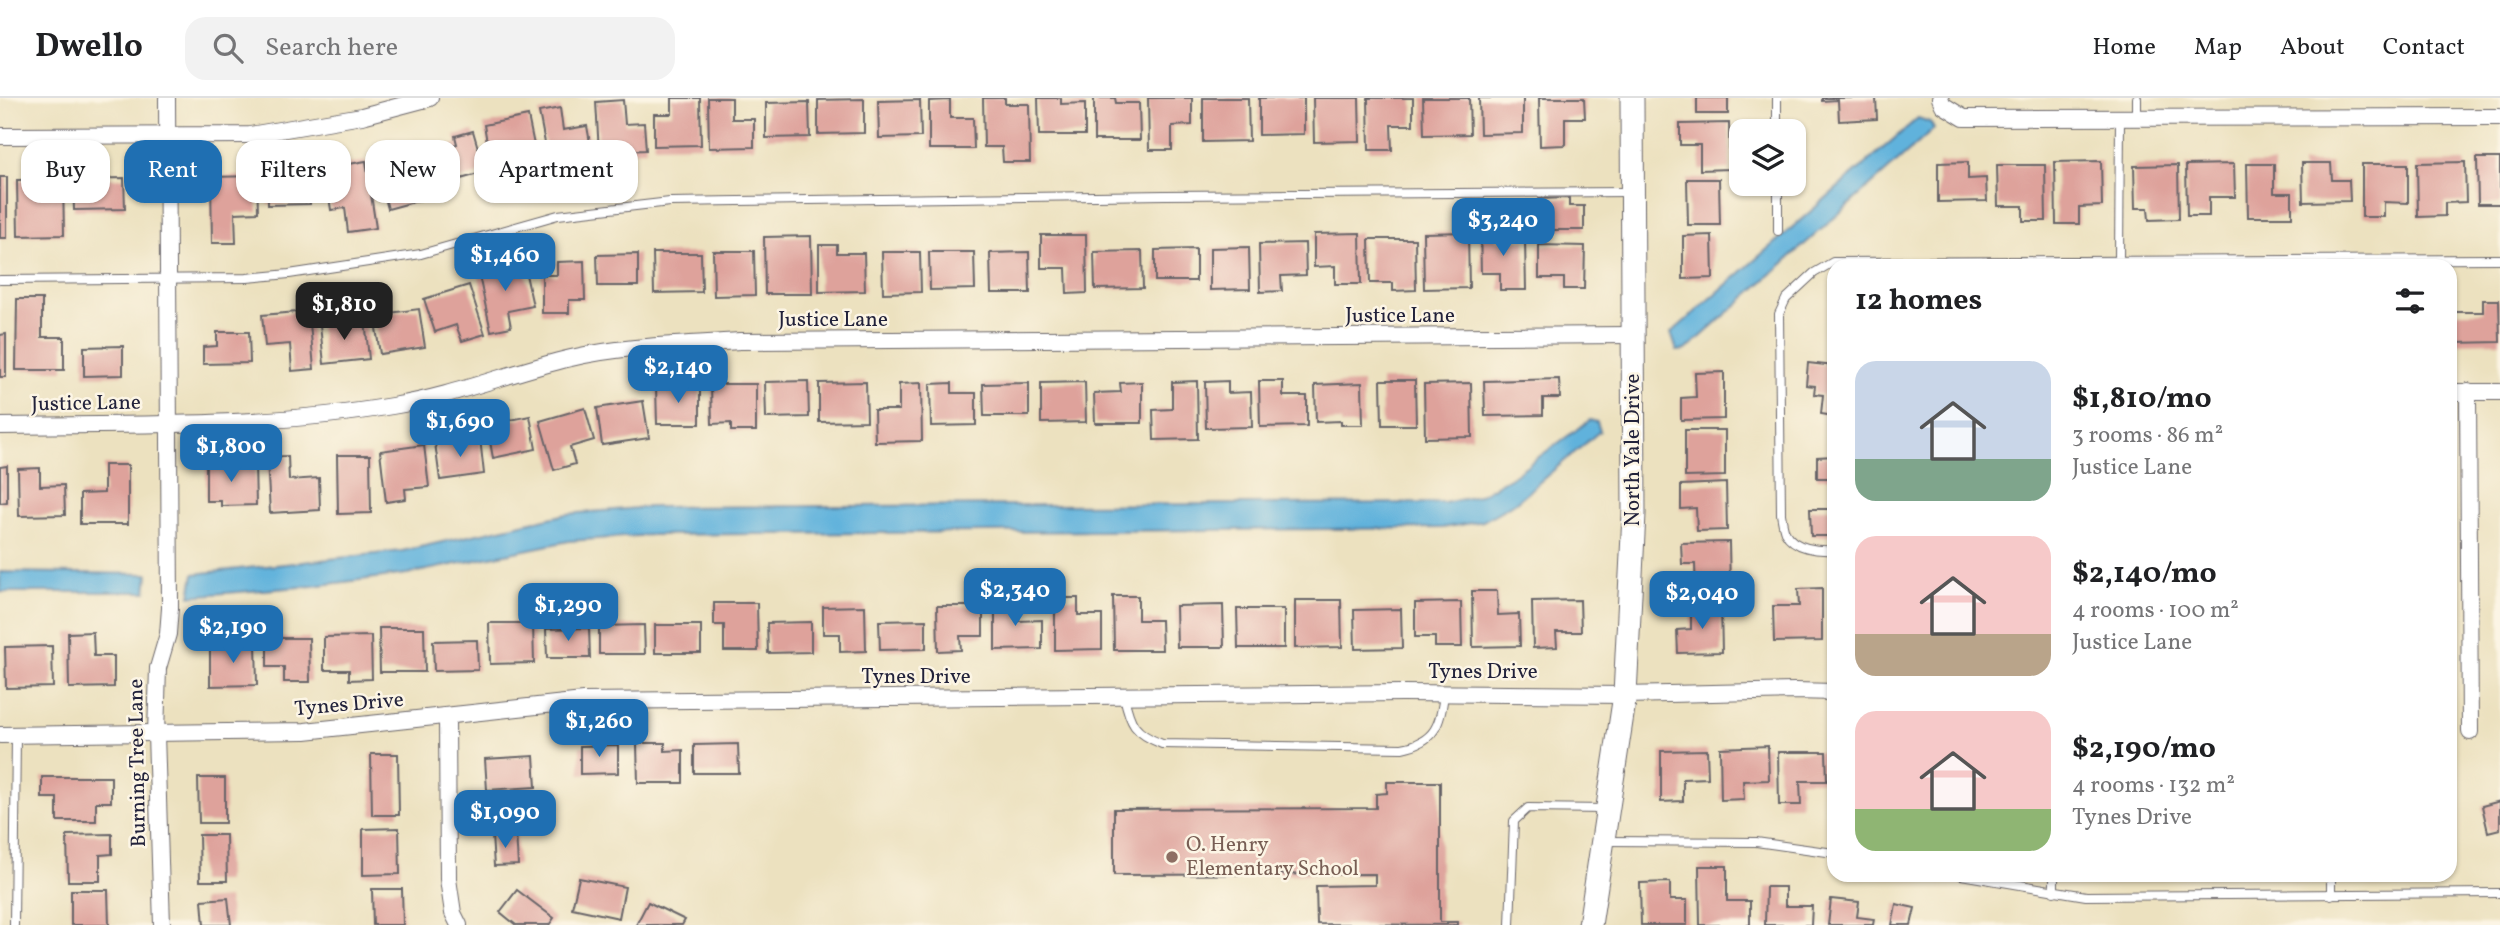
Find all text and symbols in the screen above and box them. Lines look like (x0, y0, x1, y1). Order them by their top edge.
search box (185, 17, 675, 80)
text: Dwello (35, 25, 143, 71)
icon: search (209, 29, 247, 67)
text: Search here (265, 30, 398, 66)
text: Home (2092, 31, 2156, 65)
text: Map (2194, 31, 2242, 65)
text: About (2280, 31, 2345, 65)
text: Contact (2383, 31, 2465, 65)
map controls (1729, 119, 1806, 196)
button: layers (1729, 119, 1806, 196)
chip: Buy (21, 140, 110, 203)
chip: Rent (124, 140, 222, 203)
chip: Filters (236, 140, 351, 203)
chip: New (365, 140, 460, 203)
chip: Apartment (474, 140, 638, 203)
pin: $3,240 (1446, 198, 1560, 258)
text: $3,240 (1468, 205, 1538, 237)
pin: $1,460 (448, 234, 562, 293)
text: $1,460 (470, 240, 540, 272)
text: 12 homes (1855, 280, 1982, 322)
pin: $1,810 (287, 282, 401, 342)
icon: filters (2391, 282, 2429, 320)
text: $1,810 (312, 289, 376, 321)
street label: Justice Lane (1345, 302, 1455, 331)
street label: Justice Lane (778, 306, 888, 335)
pin: $2,140 (621, 345, 735, 405)
text: $2,140 (644, 352, 712, 384)
street label: North Yale Drive (1619, 373, 1648, 527)
text: $1,810/mo (2072, 378, 2212, 420)
street label: Justice Lane (31, 389, 141, 419)
icon: home (1911, 389, 1995, 473)
pin: $1,690 (403, 400, 517, 459)
text: $1,690 (426, 406, 494, 438)
text: 3 rooms · 86 m² (2072, 420, 2223, 452)
pin: $1,800 (174, 424, 288, 484)
text: $1,800 (196, 431, 266, 463)
text: Justice Lane (2072, 452, 2192, 484)
text: $2,140/mo (2072, 553, 2217, 595)
icon: home (1911, 564, 1995, 648)
pin: $2,340 (958, 568, 1072, 628)
pin: $2,040 (1645, 572, 1759, 631)
text: $2,340 (980, 575, 1050, 607)
text: $2,040 (1666, 578, 1738, 610)
pin: $1,290 (511, 584, 625, 643)
text: $1,290 (534, 590, 602, 622)
text: 4 rooms · 100 m² (2072, 595, 2239, 627)
pin: $2,190 (176, 606, 290, 665)
text: $2,190 (199, 612, 267, 644)
text: Justice Lane (2072, 627, 2192, 659)
street label: Tynes Drive (1428, 658, 1538, 687)
street label: Tynes Drive (861, 663, 971, 692)
street label: Burning Tree Lane (122, 678, 154, 847)
street label: Tynes Drive (293, 686, 405, 724)
pin: $1,260 (542, 700, 656, 759)
text: $1,260 (565, 706, 633, 738)
text: $2,190/mo (2072, 728, 2216, 770)
icon: home (1911, 739, 1995, 823)
text: 4 rooms · 132 m² (2072, 770, 2235, 802)
pin: $1,090 (448, 790, 562, 850)
text: $1,090 (470, 797, 540, 829)
text: Tynes Drive (2072, 802, 2192, 834)
place label: O. Henry Elementary School (1186, 831, 1359, 884)
marker: O. Henry Elementary School (1164, 849, 1180, 865)

